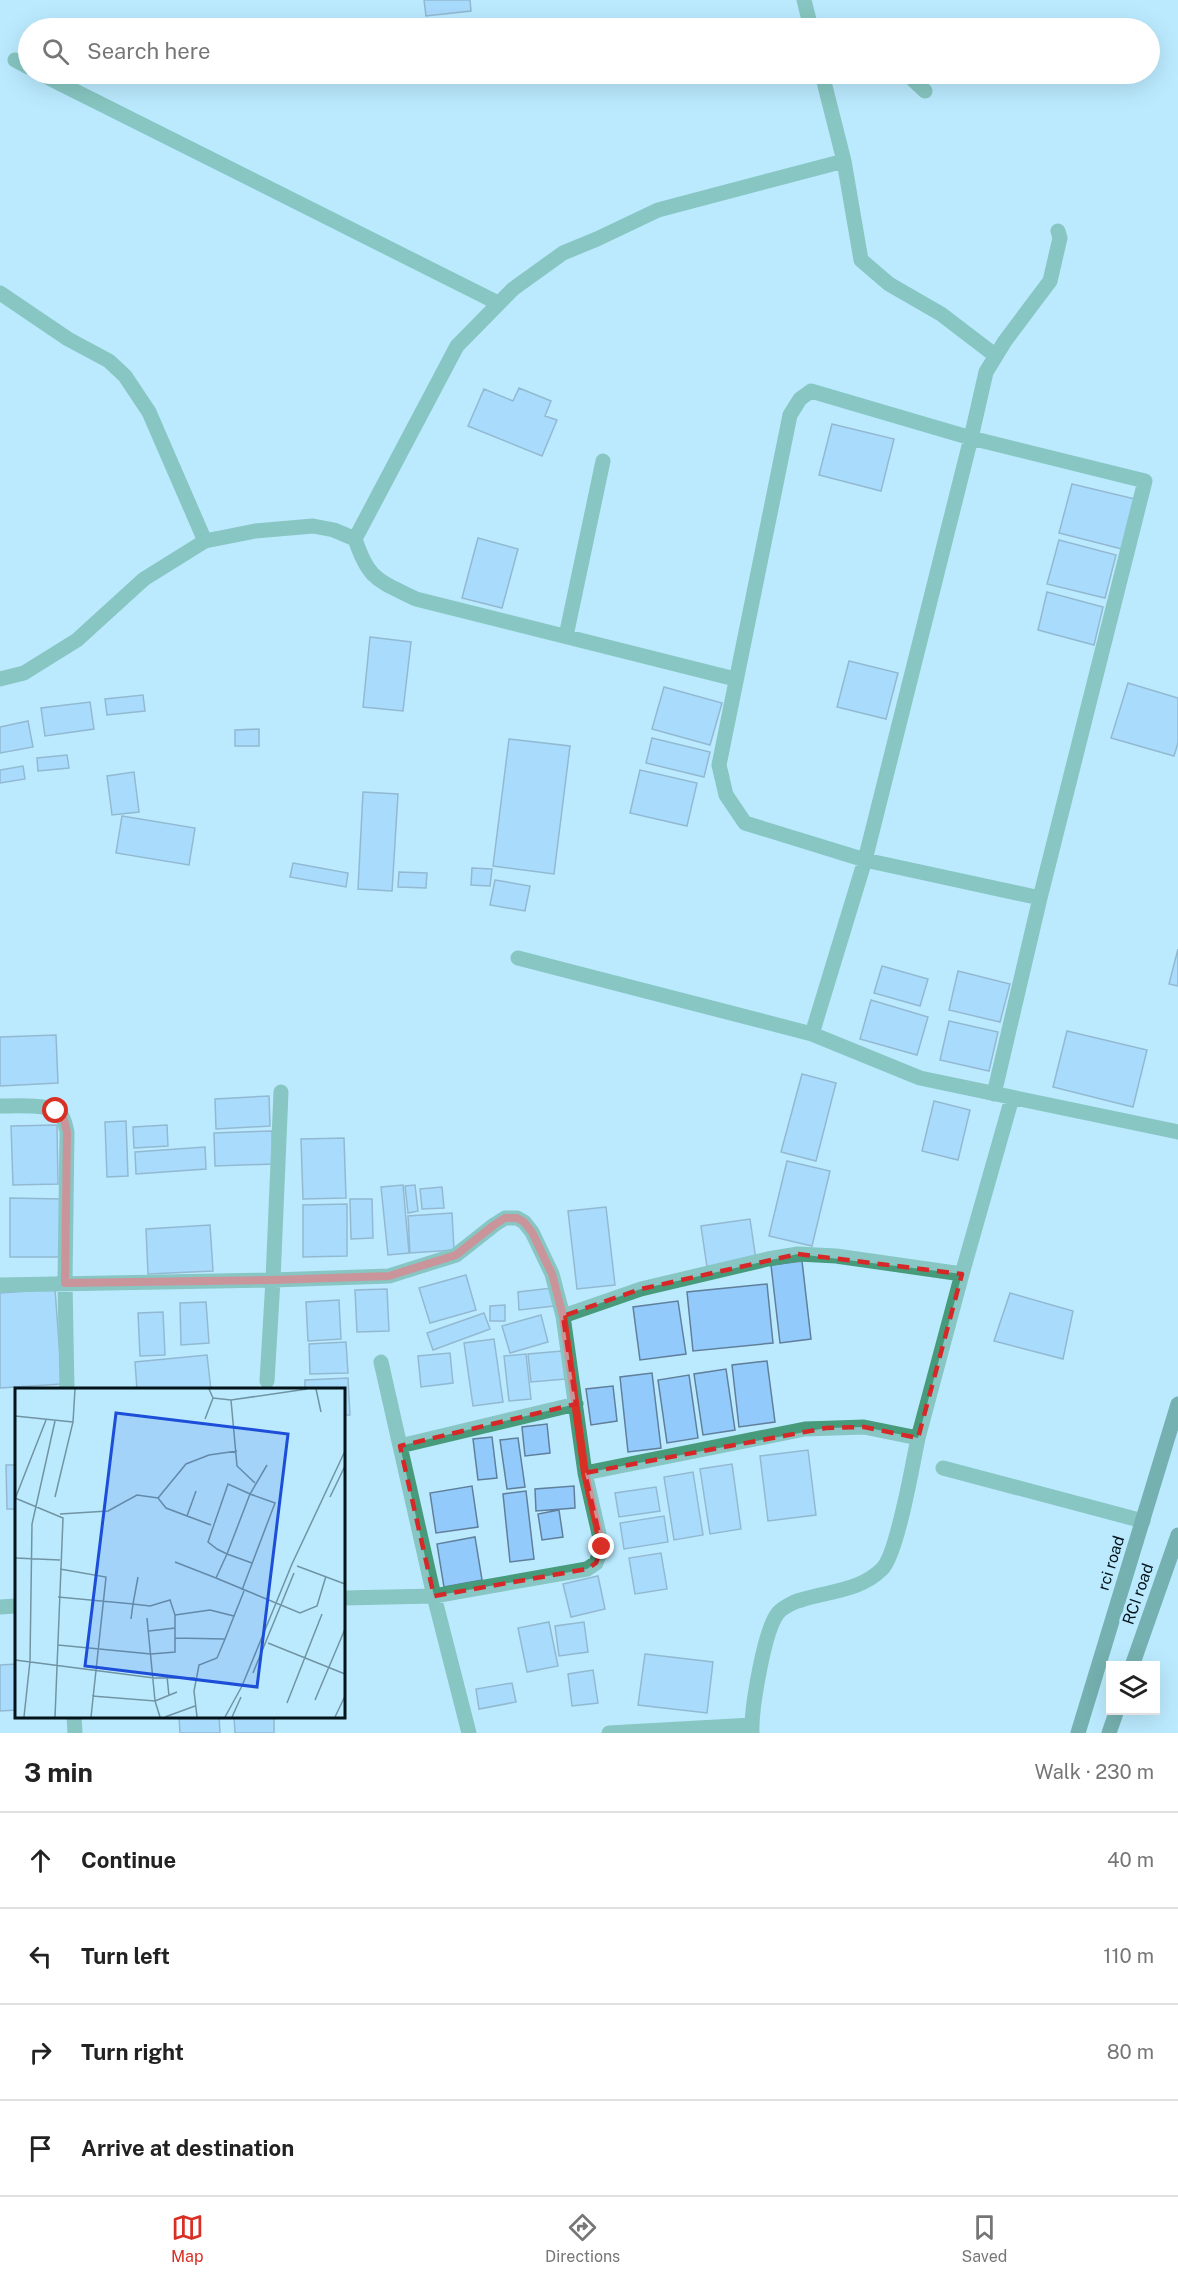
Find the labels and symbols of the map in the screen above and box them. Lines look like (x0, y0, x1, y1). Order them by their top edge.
route start (42, 1097, 68, 1123)
inset map (15, 1388, 345, 1718)
route end (588, 1533, 614, 1559)
street label: rci road (1094, 1533, 1128, 1593)
street label: RCI road (1119, 1561, 1157, 1627)

